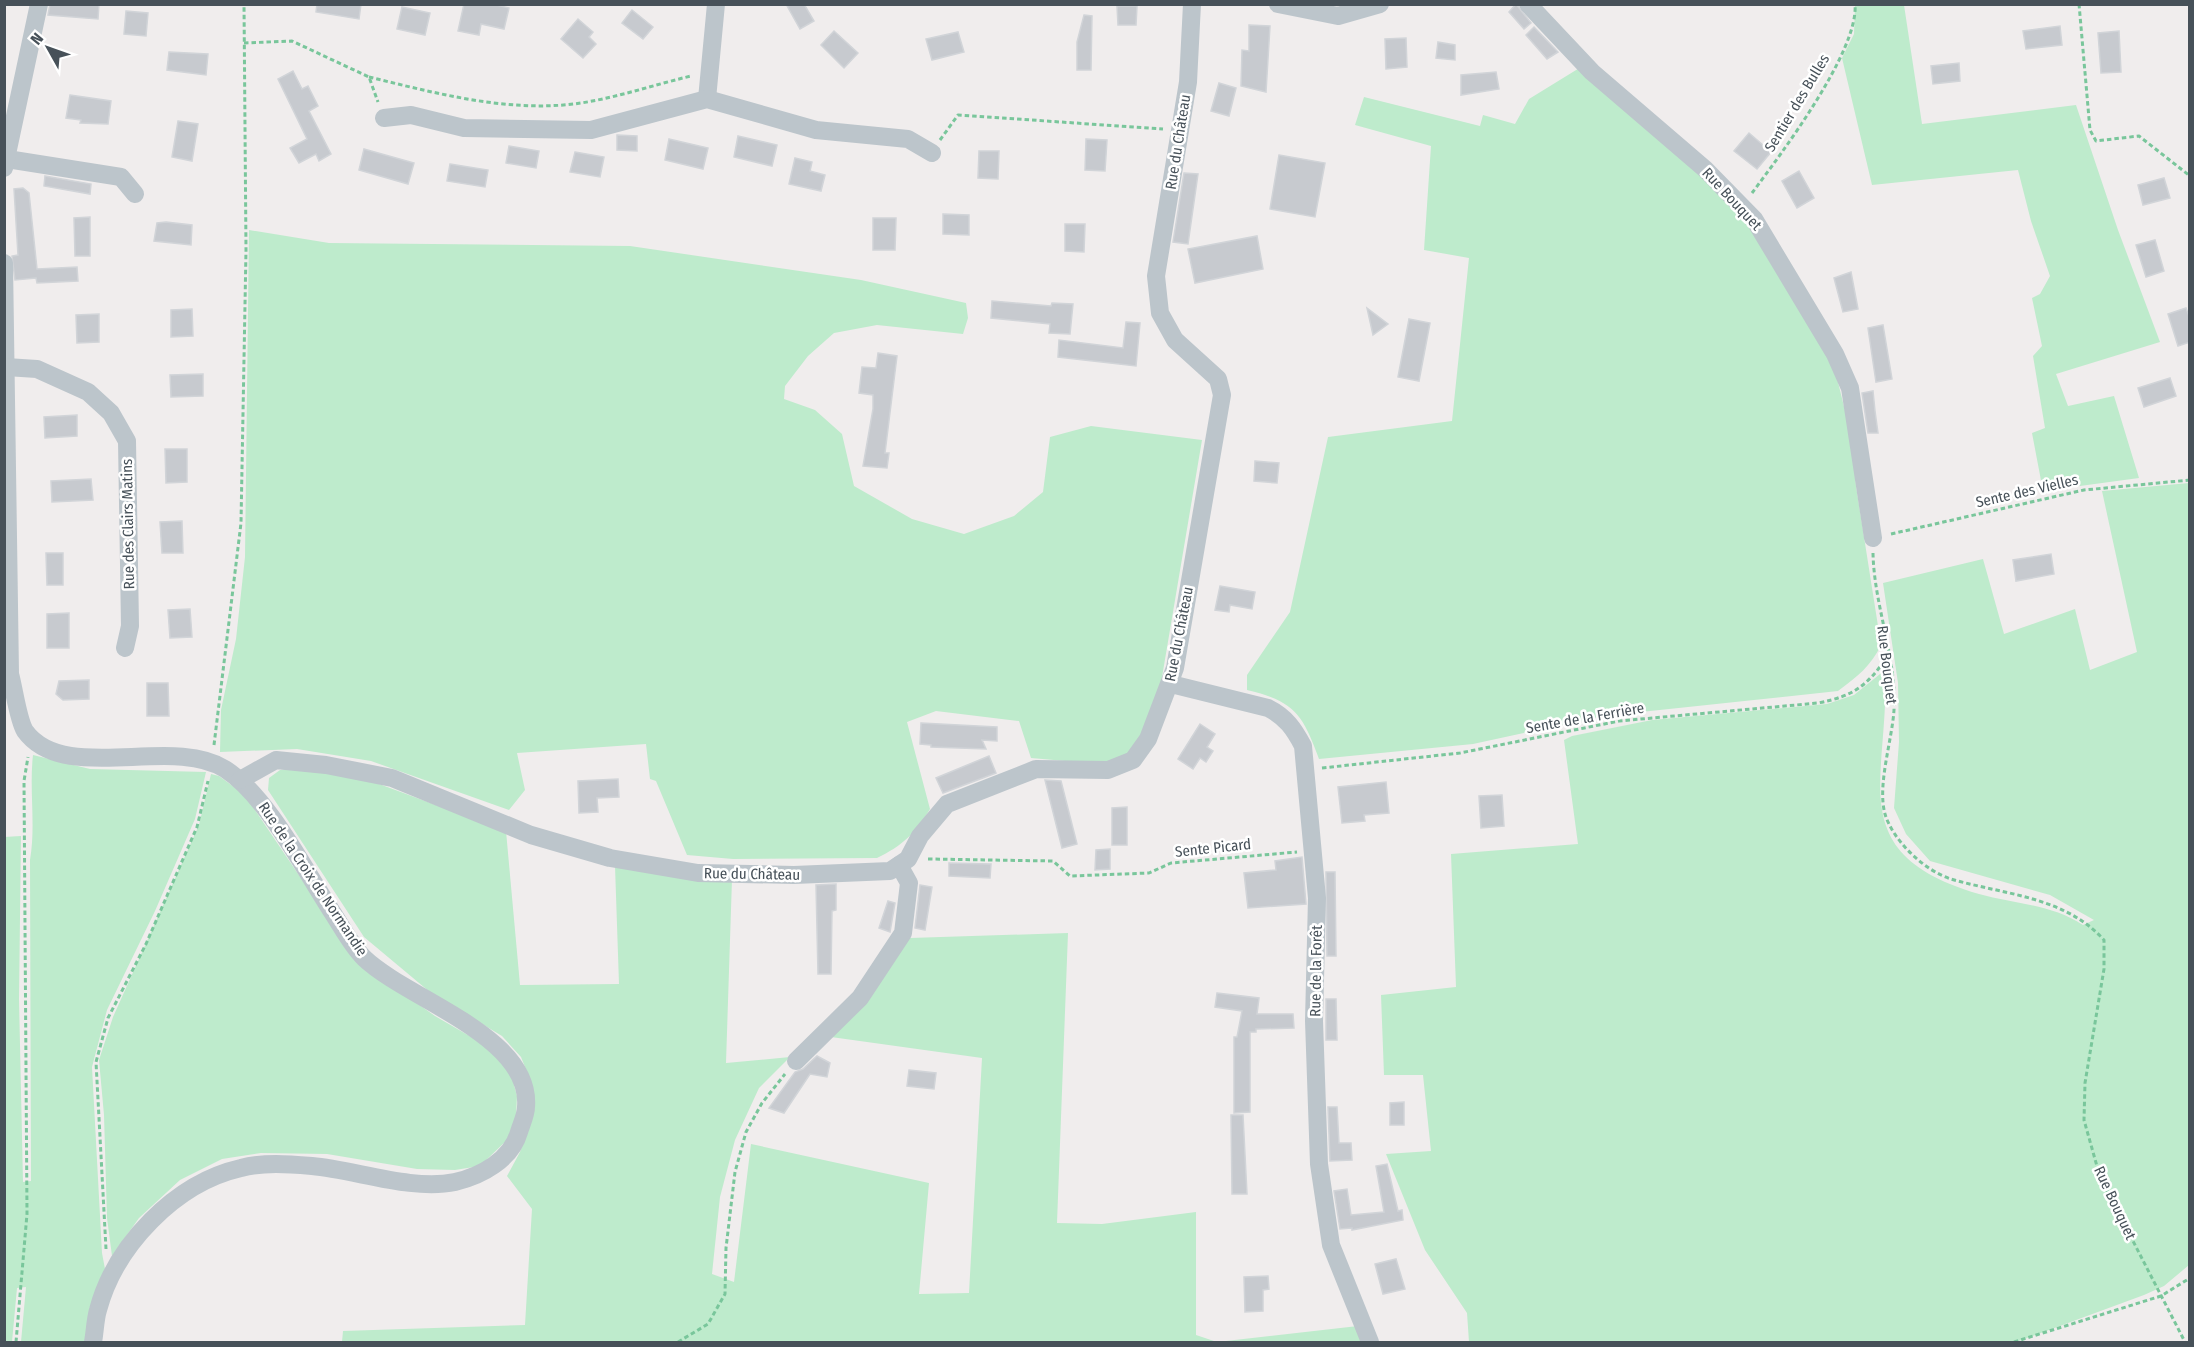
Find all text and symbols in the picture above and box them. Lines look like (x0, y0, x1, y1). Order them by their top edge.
north arrow (18, 18, 78, 78)
text: N (27, 29, 47, 48)
street label: Sentier des Bulles (1761, 51, 1833, 155)
street label: Rue du Château (1162, 93, 1194, 191)
street label: Rue Bouquet (1698, 164, 1766, 234)
street label: Rue des Clairs Matins (118, 458, 138, 590)
street label: Sente des Vielles (1974, 471, 2080, 511)
street label: Rue du Château (1161, 585, 1197, 683)
street label: Rue Bouquet (1873, 625, 1901, 705)
street label: Sente de la Ferrière (1525, 699, 1645, 737)
street label: Rue de la Croix de Normandie (255, 799, 371, 959)
street label: Sente Picard (1174, 835, 1252, 861)
street label: Rue du Château (704, 864, 800, 884)
street label: Rue de la Forêt (1306, 925, 1326, 1017)
street label: Rue Bouquet (2090, 1163, 2140, 1243)

